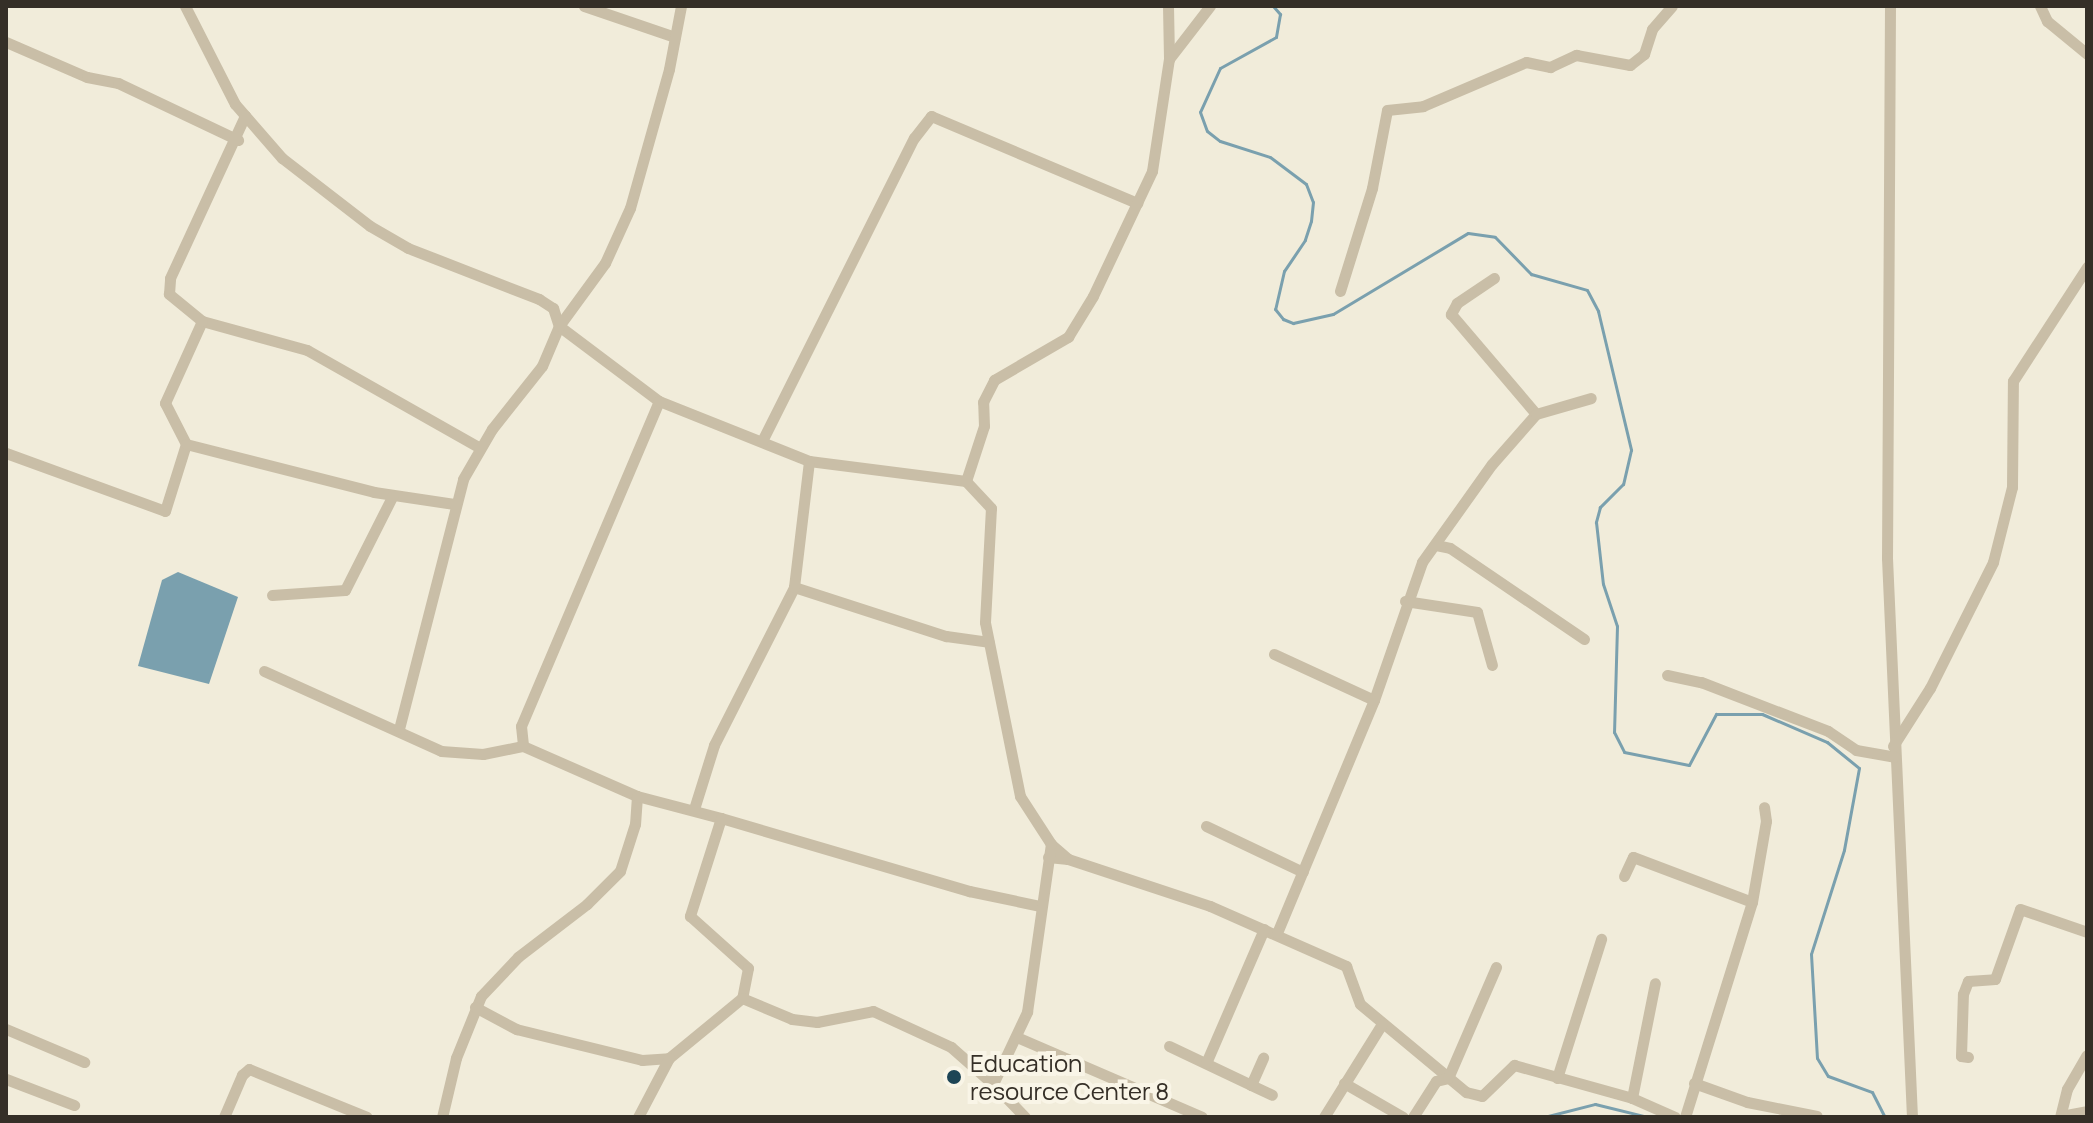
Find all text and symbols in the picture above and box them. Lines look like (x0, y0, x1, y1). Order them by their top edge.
place label: Education resource Center 8 (970, 1049, 1169, 1105)
marker: Education resource Center 8 (945, 1068, 963, 1086)

